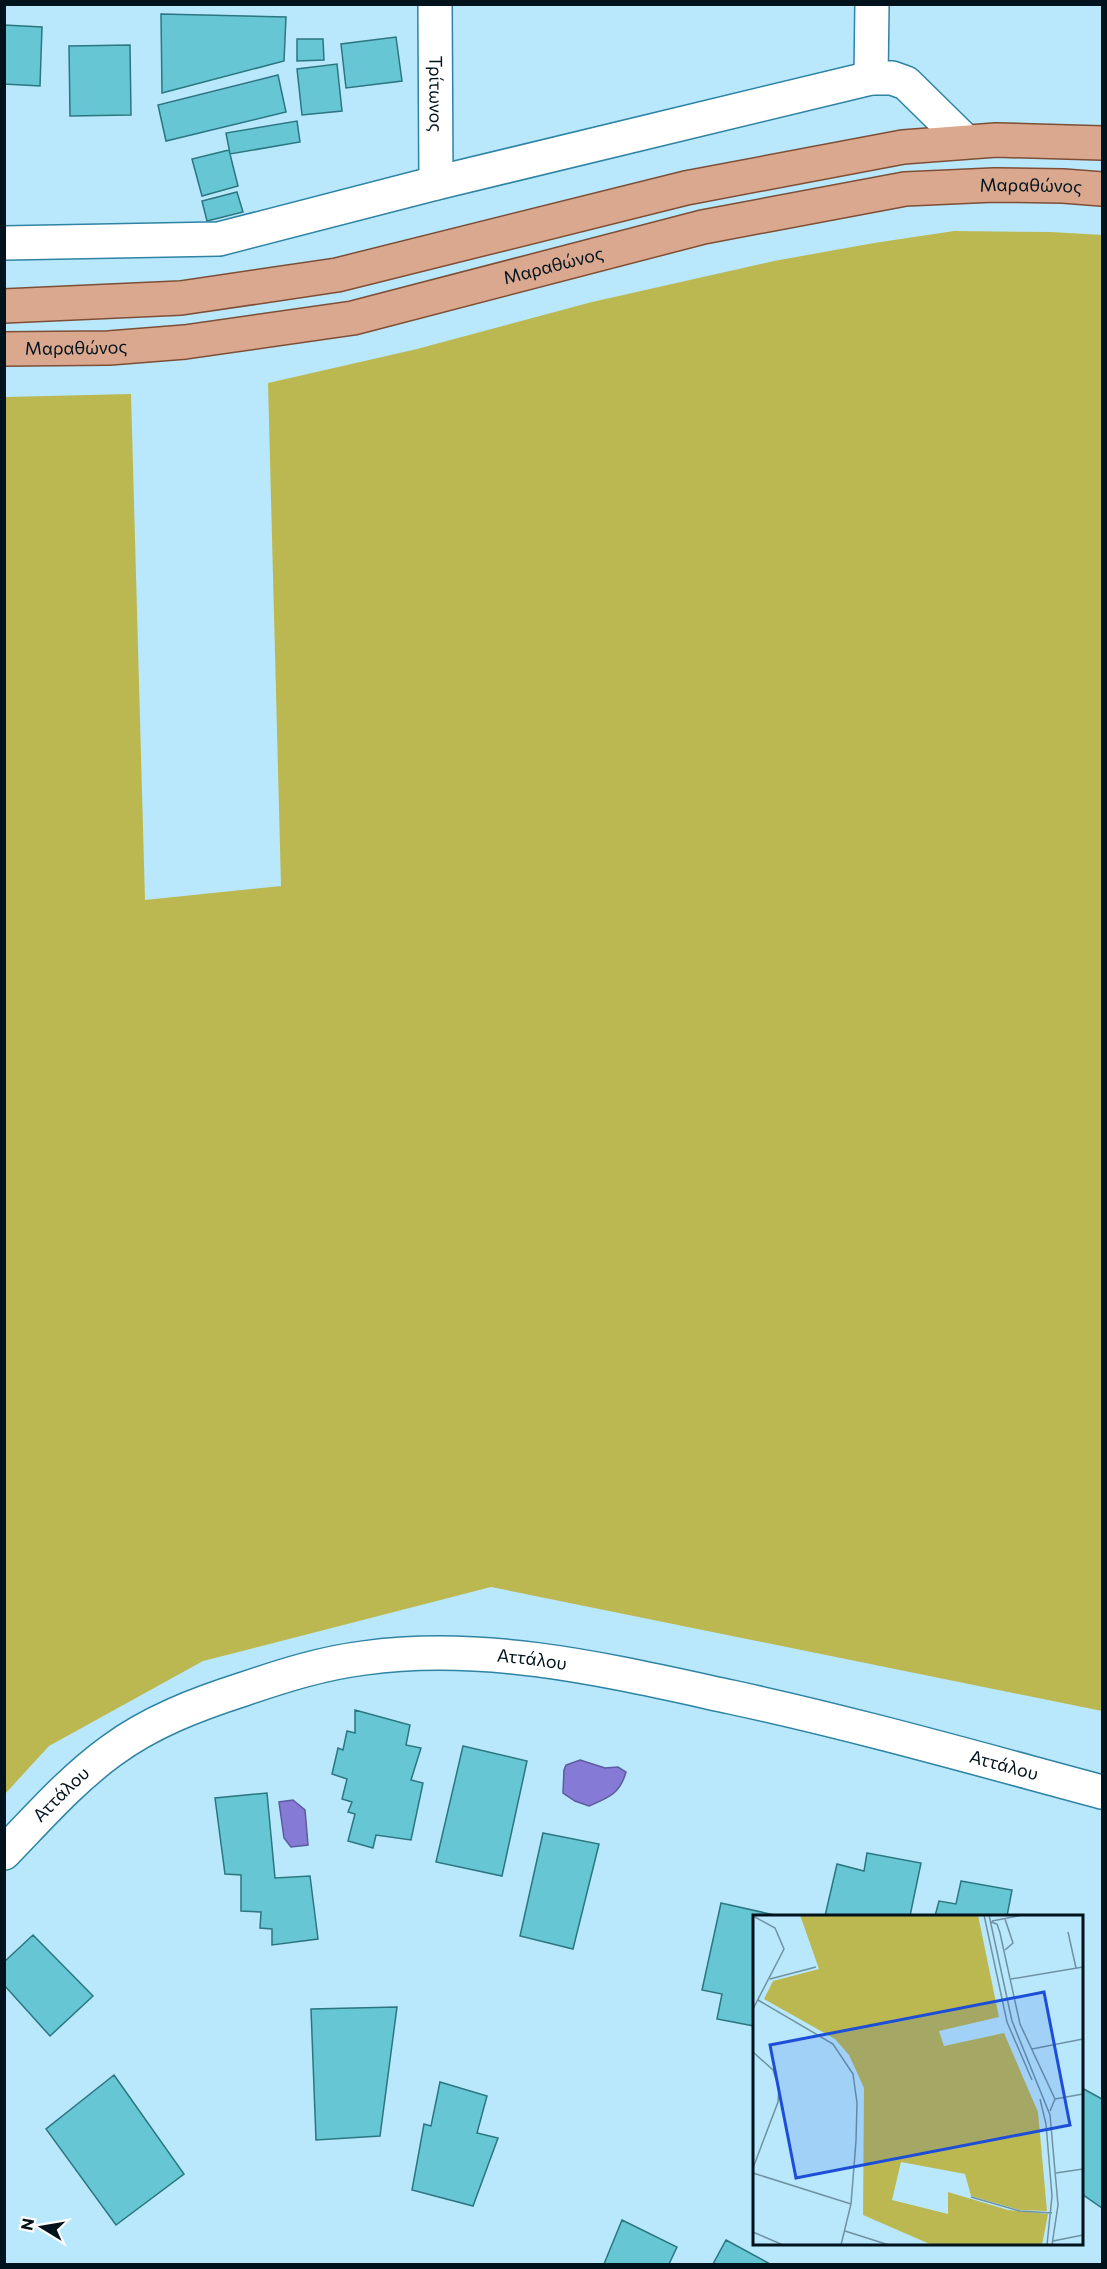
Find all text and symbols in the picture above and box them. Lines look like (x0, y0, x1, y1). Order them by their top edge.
street label: Τρίτωνος (425, 56, 448, 132)
street label: Μαραθώνος (979, 173, 1083, 197)
street label: Μαραθώνος (501, 241, 606, 288)
street label: Μαραθώνος (25, 335, 128, 359)
street label: Αττάλου (496, 1644, 568, 1674)
street label: Αττάλου (967, 1745, 1041, 1784)
street label: Αττάλου (28, 1761, 93, 1826)
inset map (753, 1915, 1083, 2245)
north arrow (12, 2197, 72, 2257)
text: N (16, 2216, 37, 2232)

